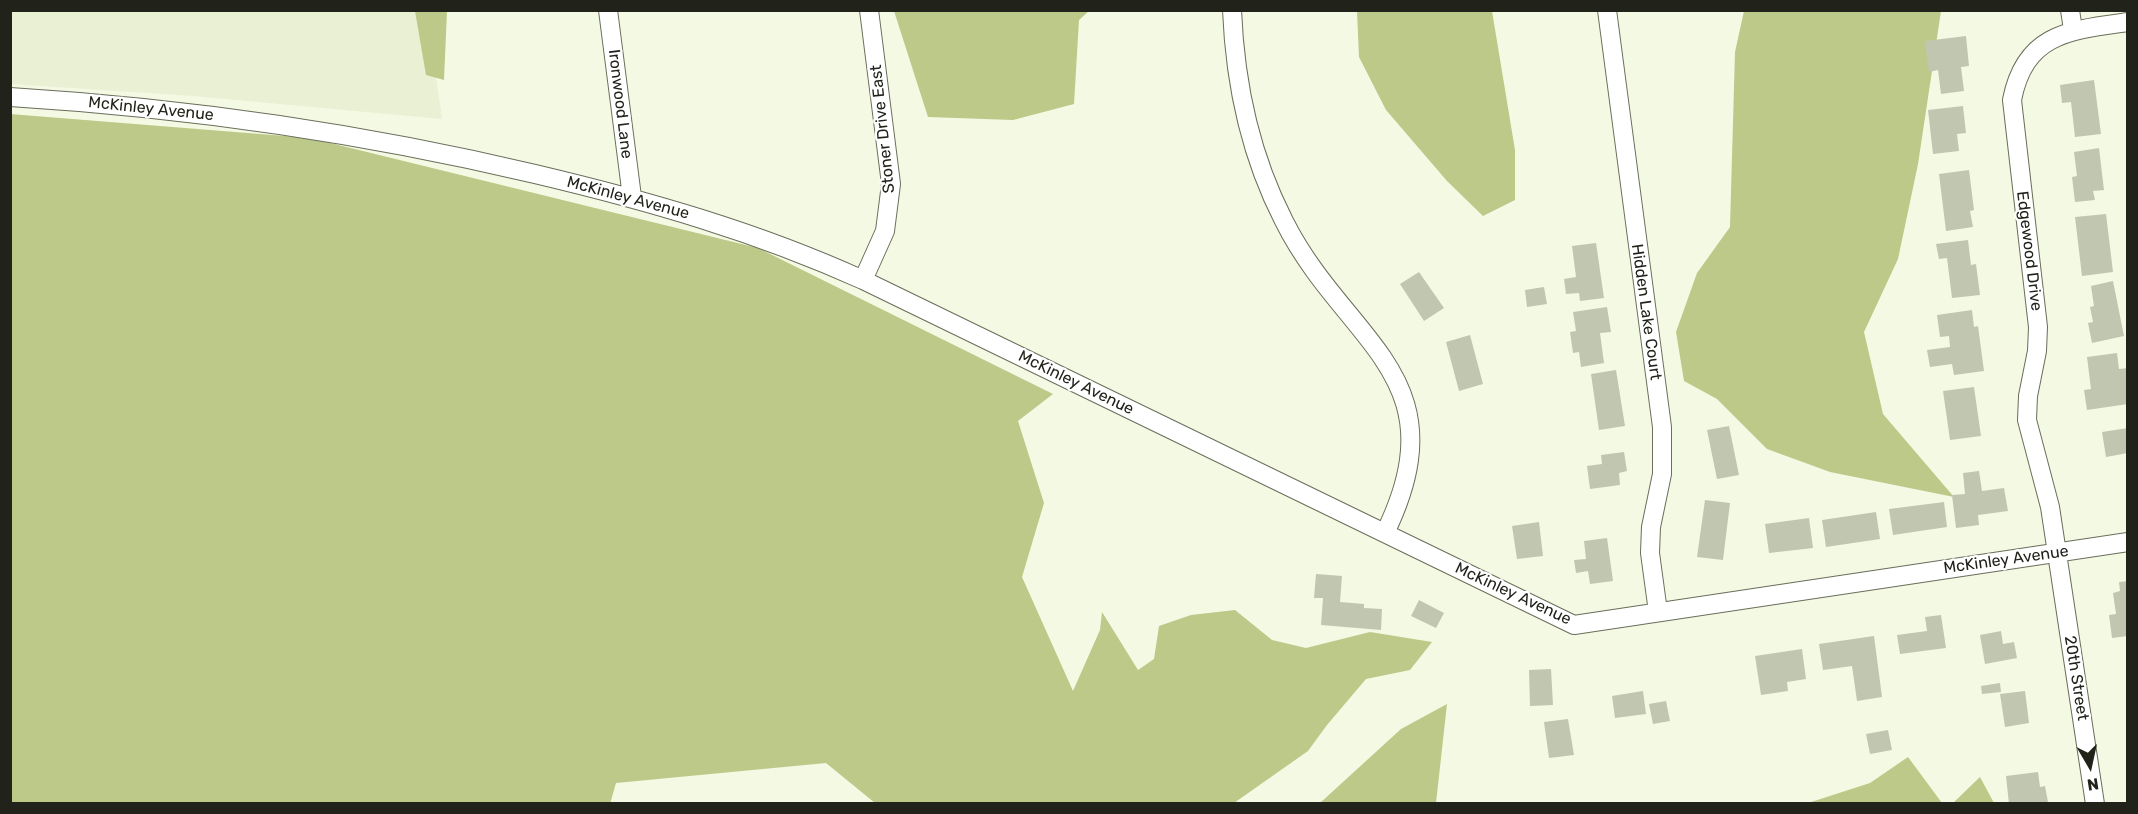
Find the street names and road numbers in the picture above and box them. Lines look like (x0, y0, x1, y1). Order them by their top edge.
street label: Ironwood Lane (604, 48, 636, 160)
street label: Stoner Drive East (867, 64, 899, 194)
street label: McKinley Avenue (87, 93, 215, 125)
street label: McKinley Avenue (565, 172, 691, 224)
street label: Edgewood Drive (2012, 190, 2046, 312)
street label: Hidden Lake Court (1627, 243, 1665, 381)
street label: McKinley Avenue (1015, 347, 1137, 419)
street label: McKinley Avenue (1942, 542, 2070, 578)
street label: McKinley Avenue (1452, 559, 1574, 629)
street label: 20th Street (2060, 634, 2092, 722)

